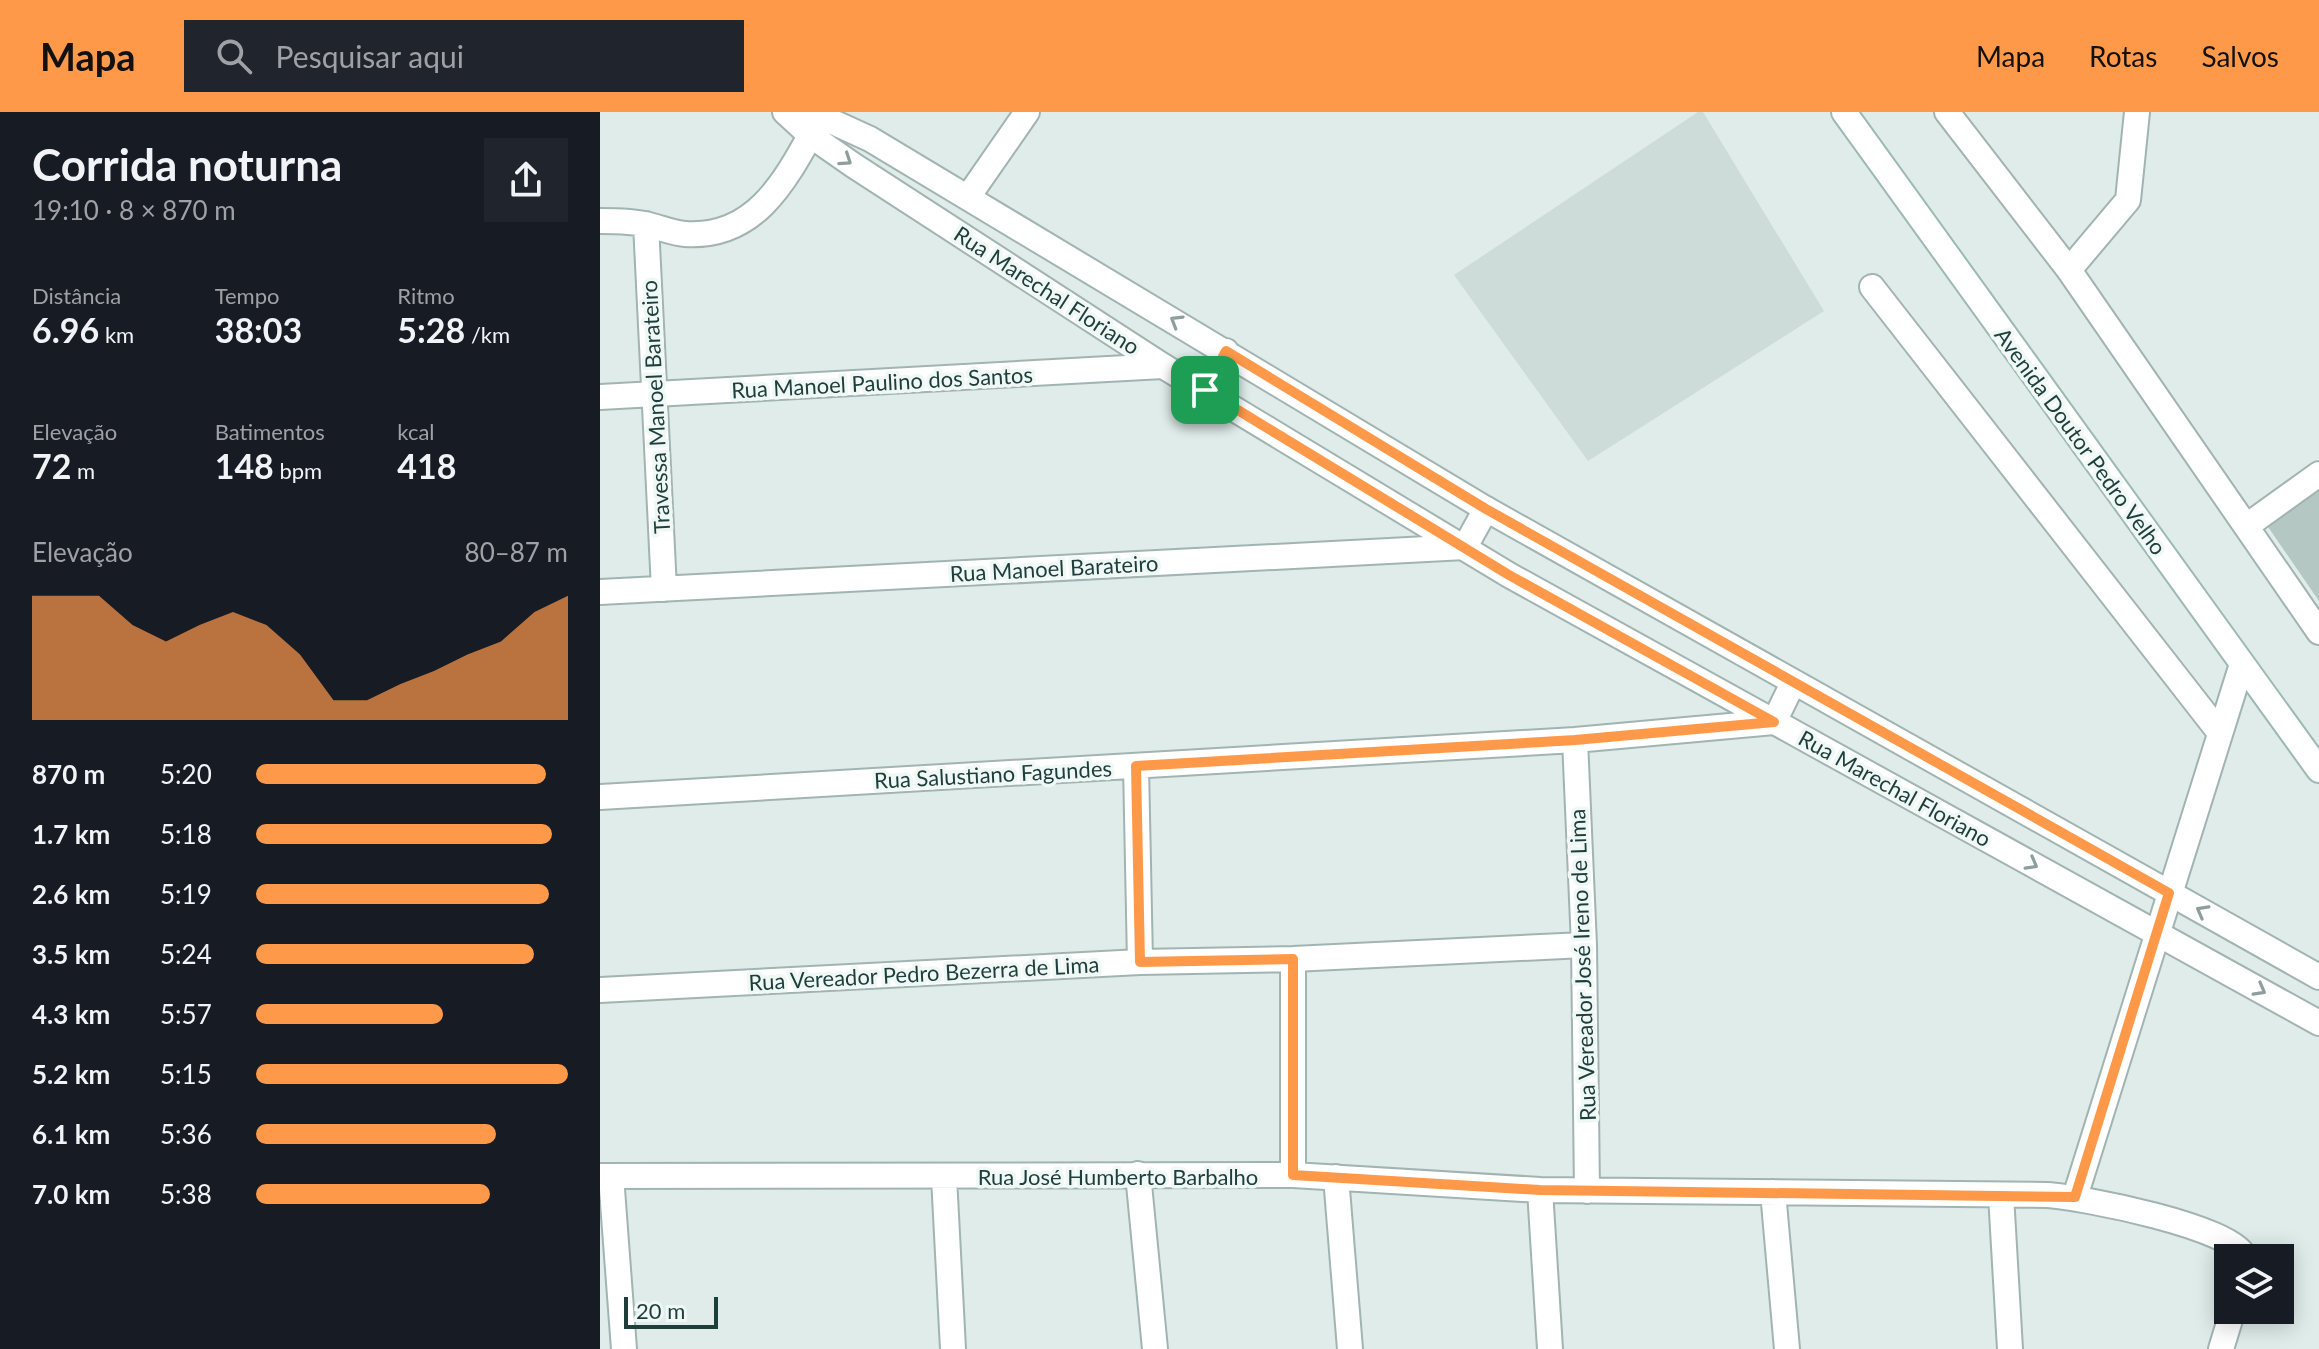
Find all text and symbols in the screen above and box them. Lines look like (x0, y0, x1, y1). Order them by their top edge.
search box (184, 20, 744, 92)
text: Mapa (40, 33, 136, 79)
icon: search (212, 34, 256, 78)
text: Pesquisar aqui (276, 38, 464, 74)
text: Mapa (1976, 39, 2045, 73)
text: Rotas (2089, 39, 2157, 73)
text: Salvos (2201, 39, 2279, 73)
text: Corrida noturna (32, 138, 342, 190)
button: share (484, 138, 568, 222)
one-way arrow (838, 150, 852, 165)
text: 19:10 · 8 × 870 m (32, 194, 236, 226)
street label: Rua Marechal Floriano (949, 220, 1145, 360)
street label: Travessa Manoel Barateiro (635, 279, 675, 535)
text: Distância (32, 282, 121, 309)
text: Tempo (215, 282, 279, 309)
text: Ritmo (397, 282, 455, 309)
text: 6.96 (32, 309, 99, 350)
text: 38:03 (215, 309, 302, 350)
text: 5:28 (397, 309, 465, 350)
one-way arrow (1170, 315, 1185, 331)
text: km (99, 321, 134, 348)
text: /km (465, 321, 510, 348)
street label: Avenida Doutor Pedro Velho (1990, 322, 2172, 560)
pin (1171, 356, 1239, 424)
street label: Rua Manoel Paulino dos Santos (731, 361, 1033, 403)
icon: arrive (1183, 368, 1227, 412)
text: Elevação (32, 418, 117, 445)
text: Batimentos (215, 418, 325, 445)
text: kcal (397, 418, 435, 445)
text: 72 (32, 445, 71, 486)
text: 148 (215, 445, 274, 486)
text: 418 (397, 445, 457, 486)
text: m (71, 457, 95, 484)
text: bpm (274, 457, 322, 484)
text: Elevação (32, 536, 133, 568)
text: 80–87 m (465, 536, 568, 568)
street label: Rua Manoel Barateiro (949, 549, 1159, 587)
street label: Rua Marechal Floriano (1794, 724, 1996, 852)
street label: Rua Salustiano Fagundes (873, 754, 1113, 794)
text: 870 m (32, 758, 105, 790)
text: 5:20 (160, 758, 212, 790)
street label: Rua Vereador José Ireno de Lima (1563, 808, 1601, 1122)
text: 1.7 km (32, 818, 110, 850)
text: 5:18 (160, 818, 212, 850)
one-way arrow (2024, 855, 2038, 870)
text: 2.6 km (32, 878, 110, 910)
text: 5:19 (160, 878, 212, 910)
one-way arrow (2196, 906, 2210, 921)
text: 3.5 km (32, 938, 110, 970)
text: 5:24 (160, 938, 212, 970)
street label: Rua Vereador Pedro Bezerra de Lima (748, 950, 1100, 996)
one-way arrow (2251, 981, 2266, 996)
text: 4.3 km (32, 998, 110, 1030)
text: 5:57 (160, 998, 212, 1030)
text: 5.2 km (32, 1058, 110, 1090)
text: 5:15 (160, 1058, 212, 1090)
text: 6.1 km (32, 1118, 110, 1150)
text: 5:36 (160, 1118, 212, 1150)
street label: Rua José Humberto Barbalho (978, 1163, 1258, 1190)
text: 7.0 km (32, 1178, 110, 1210)
text: 5:38 (160, 1178, 212, 1210)
map controls (2214, 1244, 2294, 1324)
button: layers (2214, 1244, 2294, 1324)
scale bar (624, 1293, 718, 1329)
text: 20 m (636, 1297, 685, 1324)

